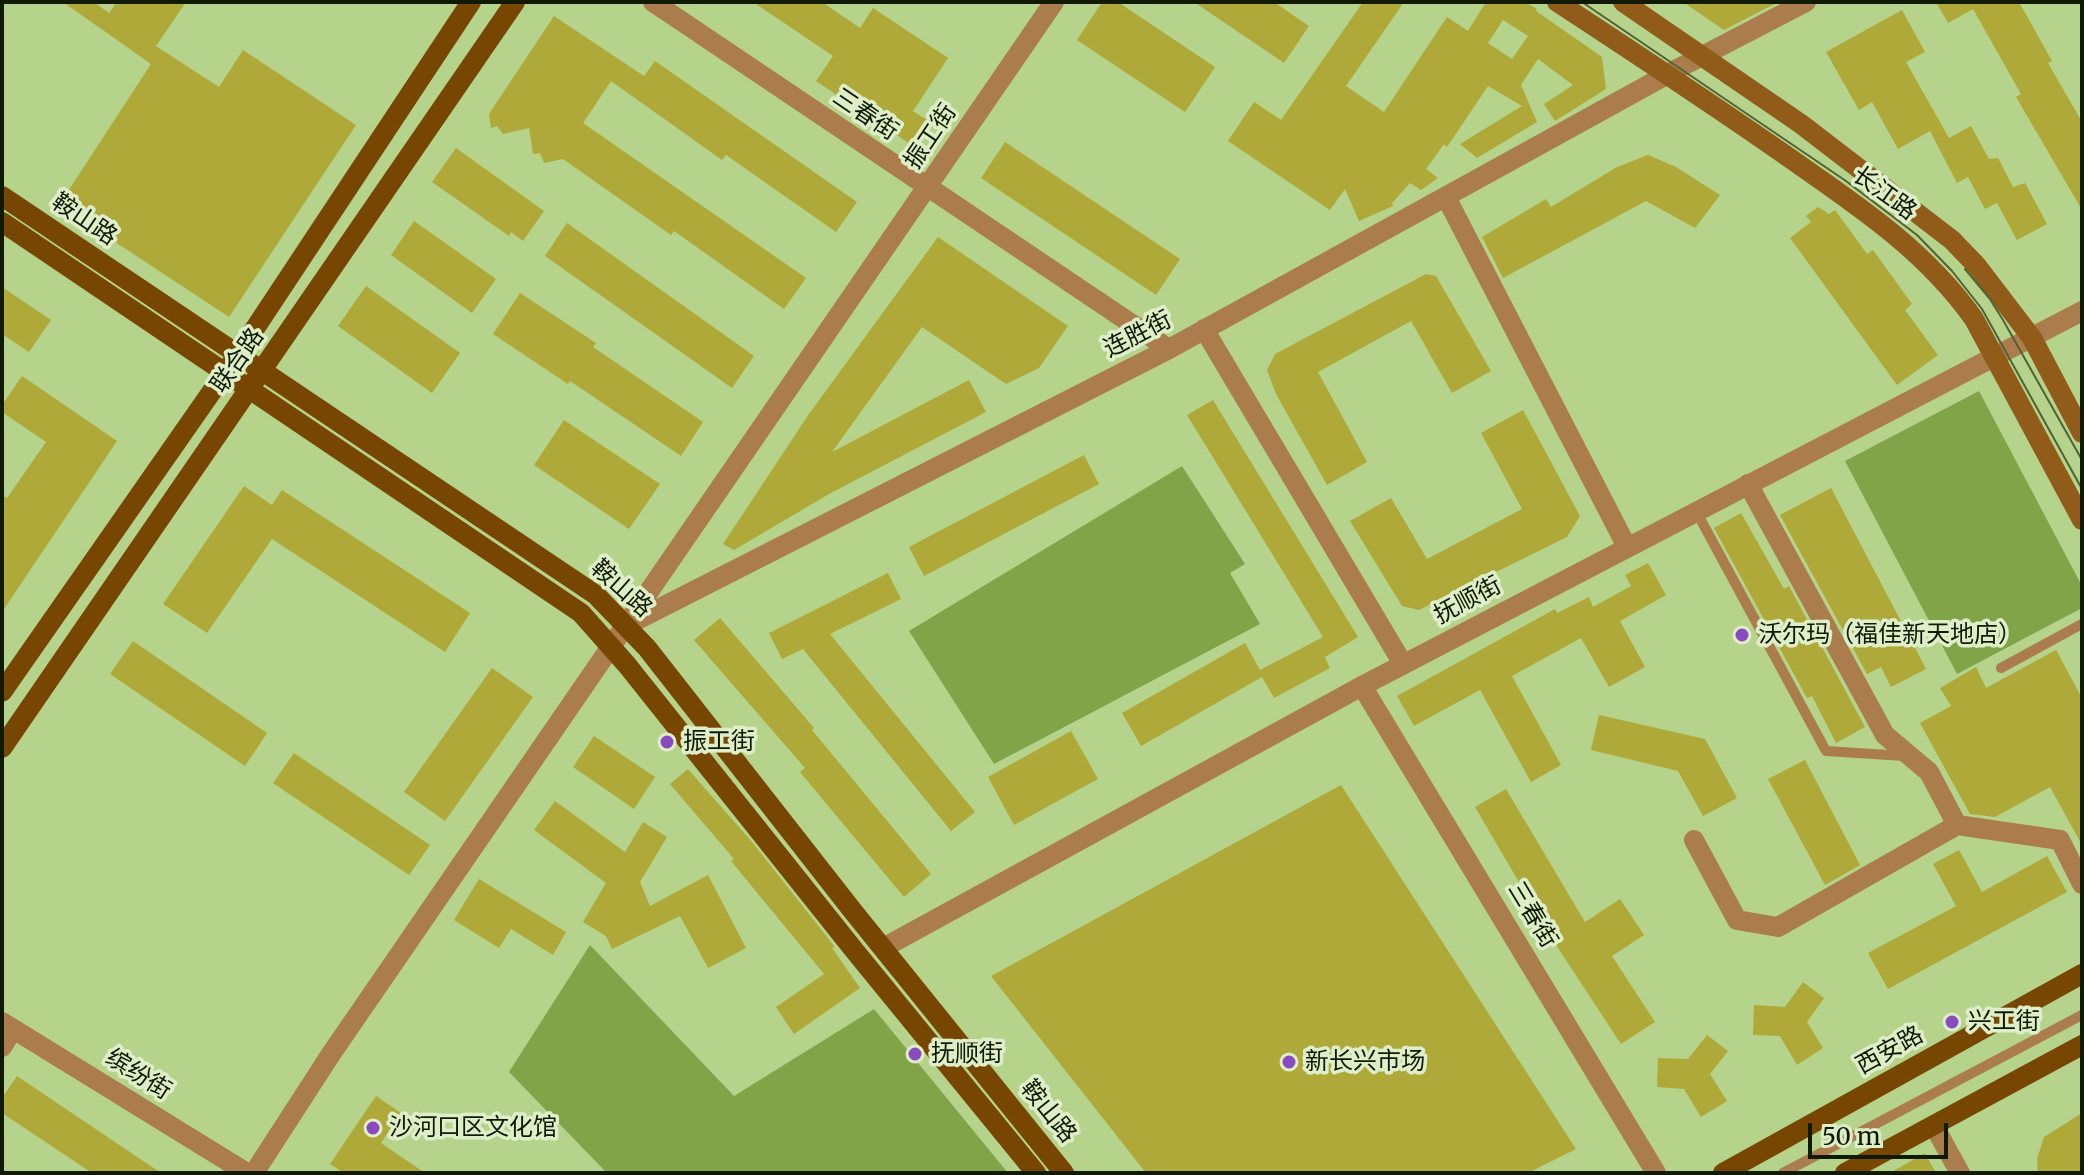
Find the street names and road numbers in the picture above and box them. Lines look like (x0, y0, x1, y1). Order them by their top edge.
street label: 三春街 (827, 83, 903, 147)
street label: 振工街 (899, 99, 963, 175)
street label: 长江路 (1846, 161, 1922, 227)
street label: 鞍山路 (46, 188, 122, 252)
street label: 连胜街 (1099, 306, 1177, 364)
street label: 联合路 (206, 323, 270, 399)
street label: 鞍山路 (585, 554, 657, 624)
street label: 抚顺街 (1429, 571, 1507, 631)
street label: 三春街 (1501, 877, 1563, 953)
street label: 西安路 (1852, 1021, 1928, 1081)
street label: 缤纷街 (100, 1044, 176, 1106)
street label: 鞍山路 (1014, 1075, 1082, 1149)

